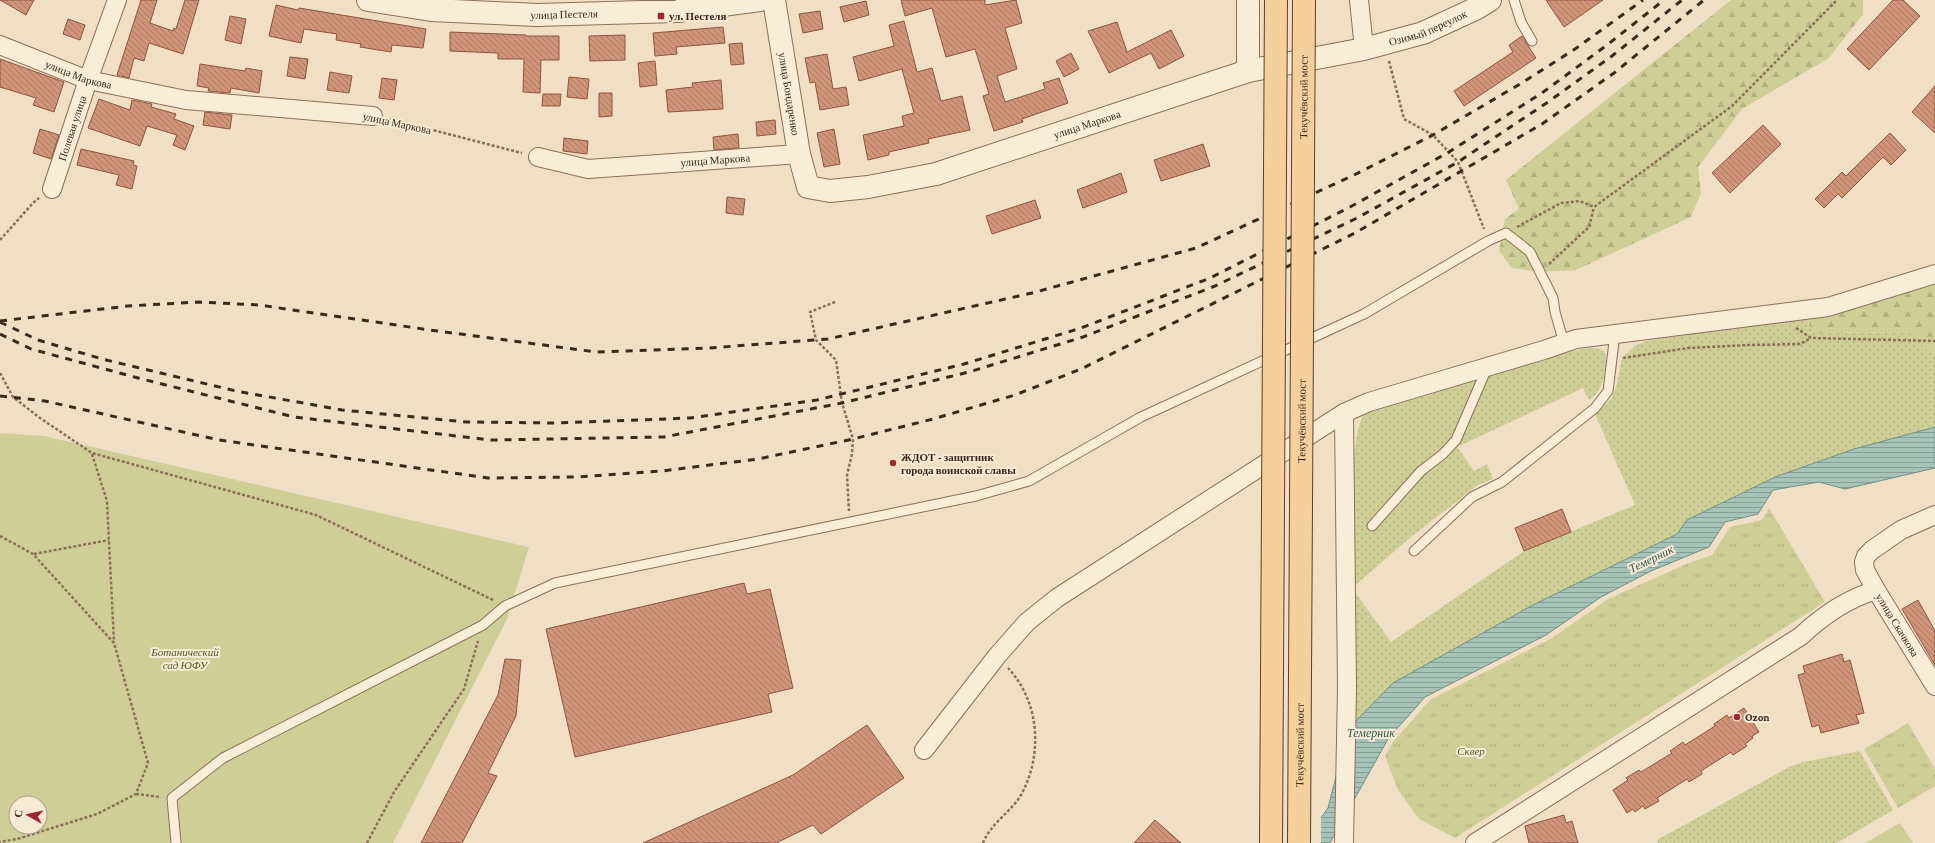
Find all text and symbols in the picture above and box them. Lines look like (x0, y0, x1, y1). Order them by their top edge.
street label: улица Пестеля (530, 7, 598, 21)
street label: Озимый переулок (1387, 7, 1469, 48)
place label: ул. Пестеля (669, 10, 726, 22)
marker: ул. Пестеля (656, 11, 666, 21)
street label: улица Бондаренко (777, 51, 802, 137)
street label: Текучёвский мост (1297, 55, 1310, 139)
street label: улица Маркова (43, 58, 113, 91)
street label: Полевая улица (56, 94, 88, 162)
street label: улица Маркова (1052, 108, 1122, 141)
street label: улица Маркова (362, 110, 432, 136)
street label: улица Маркова (680, 151, 751, 168)
street label: Текучёвский мост (1295, 379, 1308, 463)
place label: ЖДОТ - защитник города воинской славы (901, 451, 1016, 476)
marker: ЖДОТ - защитник города воинской славы (888, 458, 898, 468)
water label: Темерник (1626, 542, 1676, 576)
street label: улица Скачкова (1873, 591, 1921, 659)
park label: Ботанический сад ЮФУ (150, 646, 219, 671)
street label: Текучёвский мост (1293, 703, 1306, 787)
place label: Ozon (1745, 711, 1770, 723)
marker: Ozon (1732, 712, 1742, 722)
water label: Темерник (1347, 726, 1395, 740)
park label: Сквер (1457, 745, 1485, 757)
north arrow (8, 795, 48, 835)
text: С (12, 809, 25, 818)

